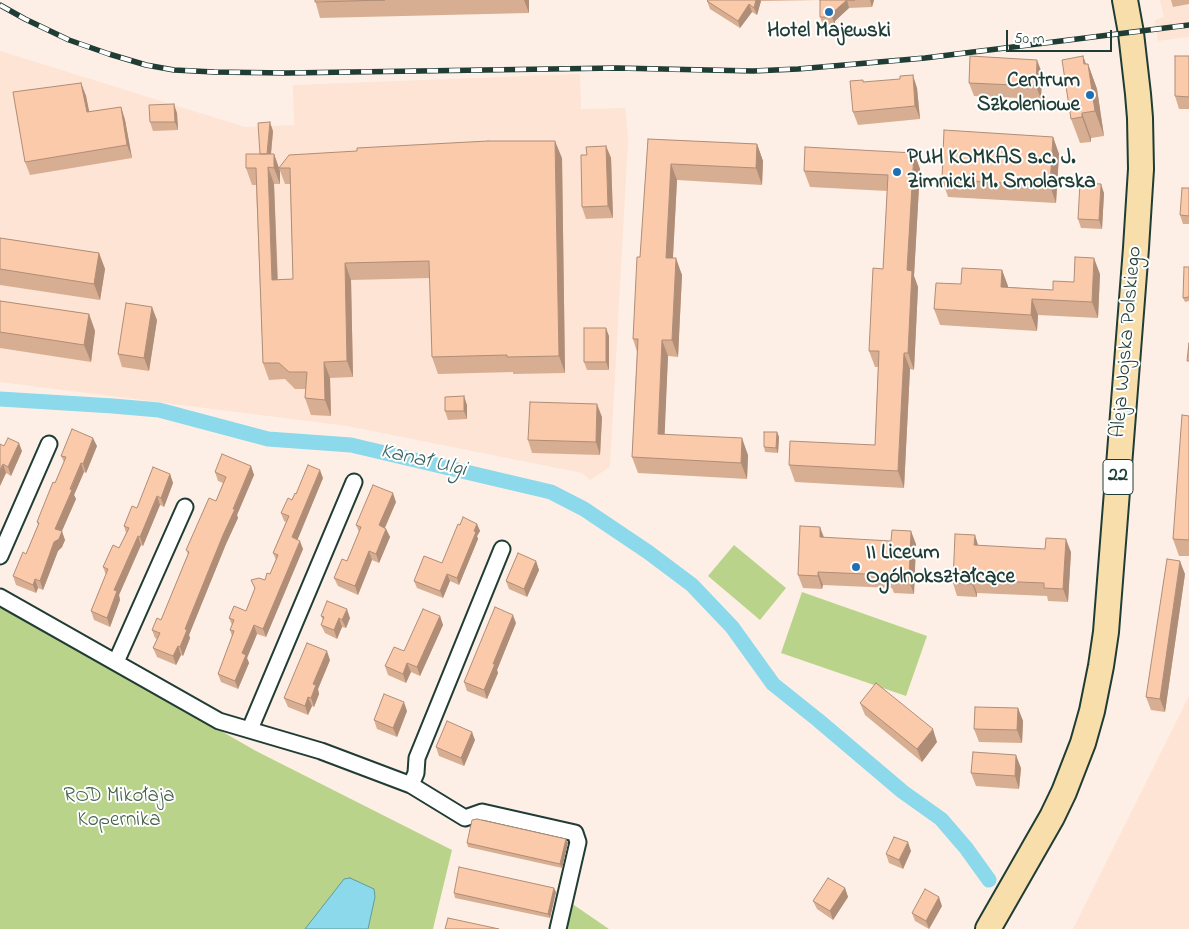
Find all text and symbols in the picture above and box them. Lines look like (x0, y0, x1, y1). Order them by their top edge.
marker: Hotel Majewski (823, 6, 835, 18)
place label: Hotel Majewski (767, 20, 891, 46)
scale bar (1009, 20, 1115, 52)
text: 50 m (1014, 28, 1044, 50)
place label: Centrum Szkoleniowe (977, 70, 1080, 120)
marker: Centrum Szkoleniowe (1084, 89, 1096, 101)
place label: PUH KOMKAS s.c. J. Zimnicki M. Smolarska (907, 147, 1096, 197)
marker: PUH KOMKAS s.c. J. Zimnicki M. Smolarska (891, 166, 903, 178)
street label: Aleja Wojska Polskiego (1107, 245, 1149, 439)
water label: Kanał Ulgi (378, 439, 468, 485)
road number: 22 (1103, 460, 1133, 494)
place label: II Liceum Ogólnokształcące (866, 542, 1015, 592)
marker: II Liceum Ogólnokształcące (850, 561, 862, 573)
park label: ROD Mikołaja Kopernika (63, 785, 175, 835)

